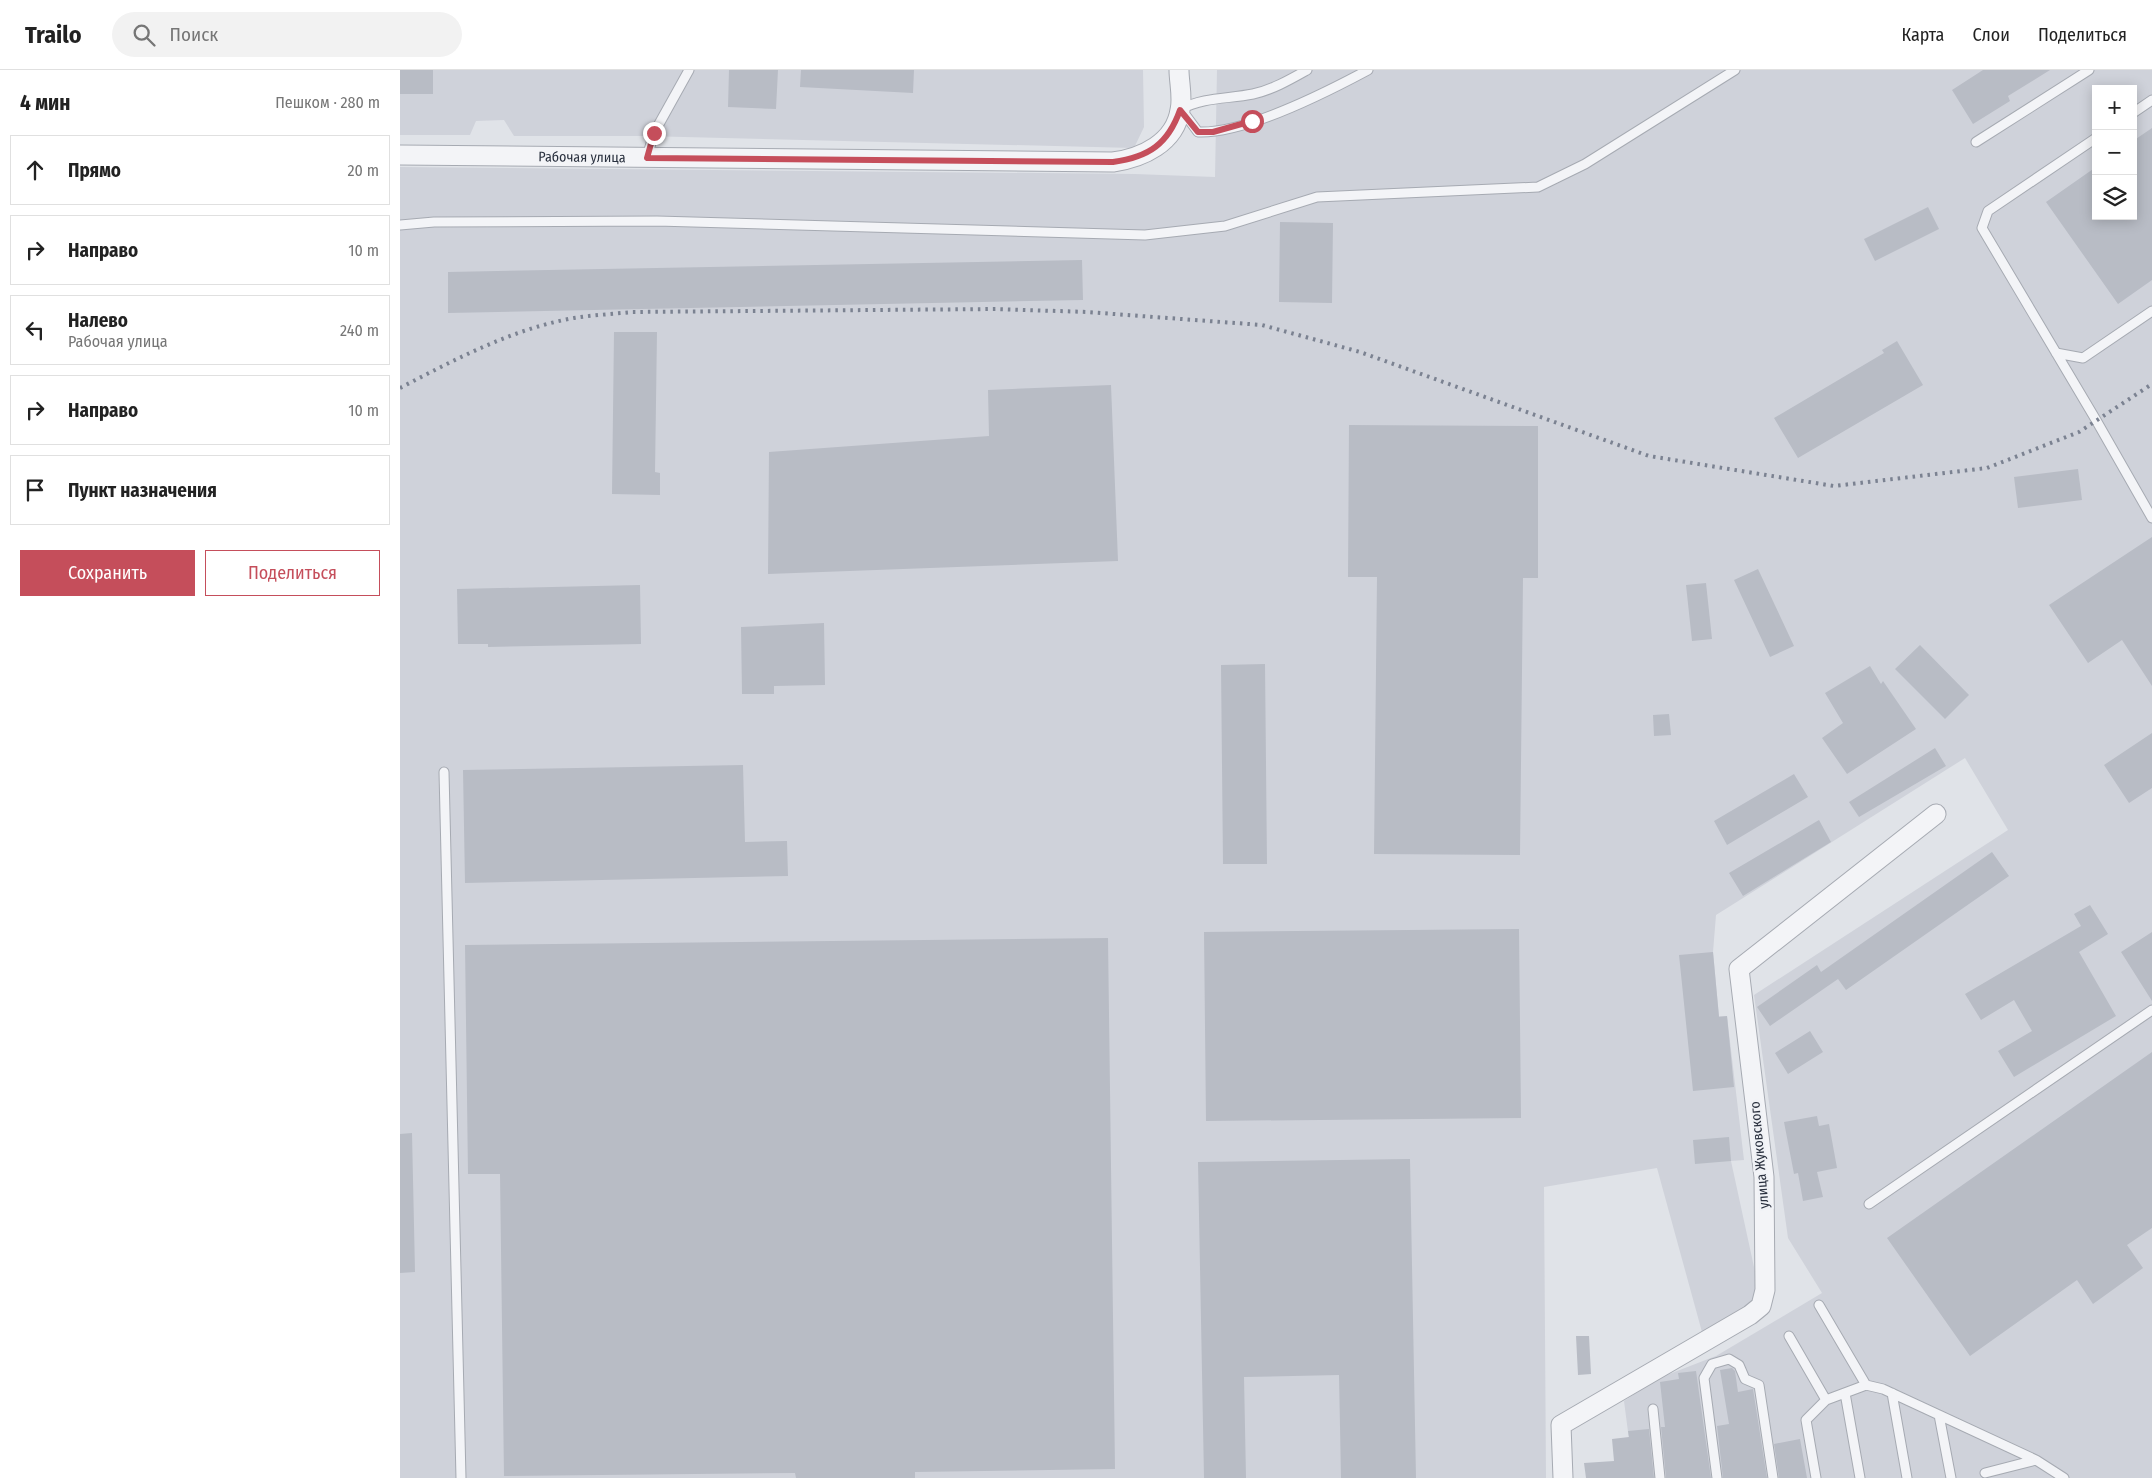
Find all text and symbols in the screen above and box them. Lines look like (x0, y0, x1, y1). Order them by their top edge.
search box (112, 12, 462, 57)
text: Trailo (25, 21, 82, 49)
icon: search (130, 21, 158, 49)
text: Поиск (170, 23, 218, 46)
text: Карта (1901, 24, 1944, 46)
text: Слои (1972, 24, 2010, 46)
text: Поделиться (2038, 24, 2127, 46)
map controls (2092, 85, 2137, 220)
button: + (2092, 85, 2137, 130)
text: 4 мин (20, 90, 70, 116)
text: Пешком · 280 m (275, 93, 380, 112)
route start (1241, 110, 1264, 133)
route end (643, 122, 666, 145)
button: − (2092, 130, 2137, 175)
street label: Рабочая улица (538, 148, 626, 166)
icon: ahead (21, 156, 49, 184)
text: Прямо (68, 159, 121, 182)
text: 20 m (348, 161, 379, 180)
button: layers (2092, 175, 2137, 220)
icon: right (21, 236, 49, 264)
text: Направо (68, 239, 138, 262)
text: 10 m (348, 241, 379, 260)
text: Налево (68, 309, 128, 332)
icon: left (21, 316, 49, 344)
text: 240 m (340, 321, 379, 340)
text: Рабочая улица (68, 332, 168, 351)
icon: right (21, 396, 49, 424)
text: Направо (68, 399, 138, 422)
text: 10 m (348, 401, 379, 420)
icon: arrive (21, 476, 49, 504)
text: Пункт назначения (68, 479, 217, 502)
button: Сохранить (20, 550, 195, 596)
button: Поделиться (205, 550, 380, 596)
street label: улица Жуковского (1746, 1100, 1773, 1209)

